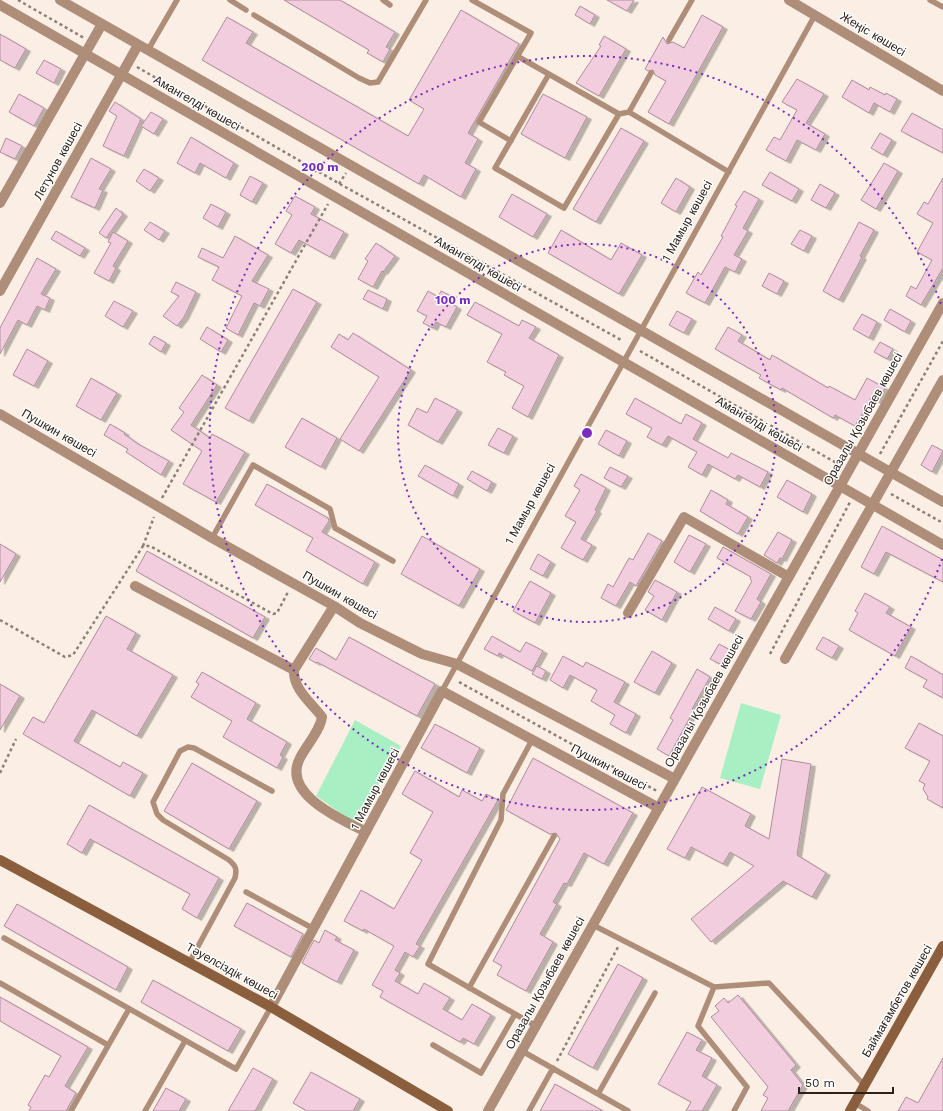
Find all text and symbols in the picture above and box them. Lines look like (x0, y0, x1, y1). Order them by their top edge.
street label: Жеңіс көшесі (838, 9, 908, 59)
street label: Амангелді көшесі (151, 73, 243, 133)
street label: Летунов көшесі (31, 120, 85, 202)
text: 200 m (301, 160, 339, 174)
street label: 1 Мамыр көшесі (659, 178, 715, 264)
street label: Амангелді көшесі (432, 234, 524, 294)
text: 100 m (435, 293, 471, 307)
street label: Оразалы Қозыбаев көшесі (821, 350, 905, 488)
street label: Амангелді көшесі (713, 394, 805, 454)
street label: Пушкин көшесі (19, 406, 99, 460)
centre of rings (580, 426, 594, 440)
street label: 1 Мамыр көшесі (502, 461, 558, 547)
street label: Пушкин көшесі (300, 568, 380, 622)
street label: Оразалы Қозыбаев көшесі (662, 632, 746, 770)
street label: Пушкин көшесі (569, 741, 649, 793)
street label: 1 Мамыр көшесі (348, 746, 402, 832)
street label: Оразалы Қозыбаев көшесі (503, 914, 587, 1052)
street label: Тәуелсіздік көшесі (184, 940, 280, 1002)
street label: Баймағамбетов көшесі (859, 942, 935, 1060)
scale bar (799, 1069, 893, 1095)
text: 50 m (805, 1076, 835, 1090)

